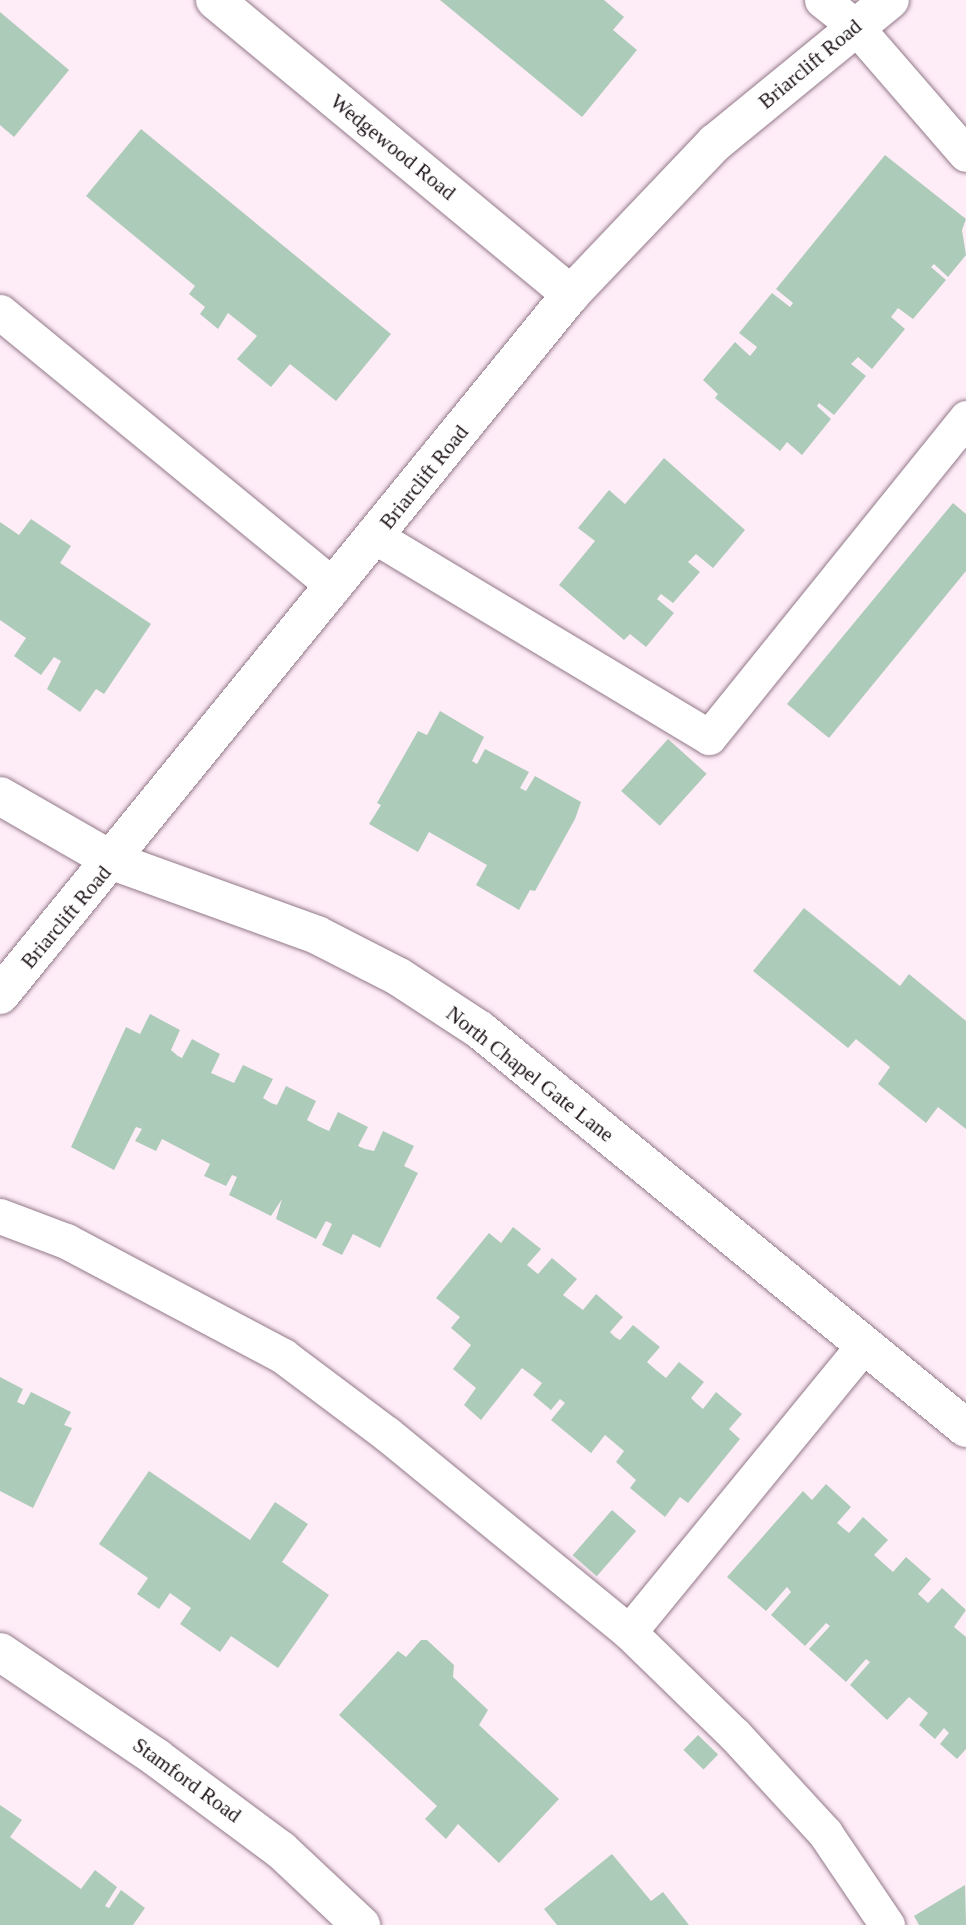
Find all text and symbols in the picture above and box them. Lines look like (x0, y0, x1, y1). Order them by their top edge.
street label: Briarclift Road (753, 14, 867, 114)
street label: Wedgewood Road (325, 89, 461, 205)
street label: Briarclift Road (374, 420, 474, 534)
street label: Briarclift Road (16, 860, 116, 974)
street label: North Chapel Gate Lane (441, 1001, 619, 1147)
street label: Stamford Road (128, 1732, 246, 1828)

